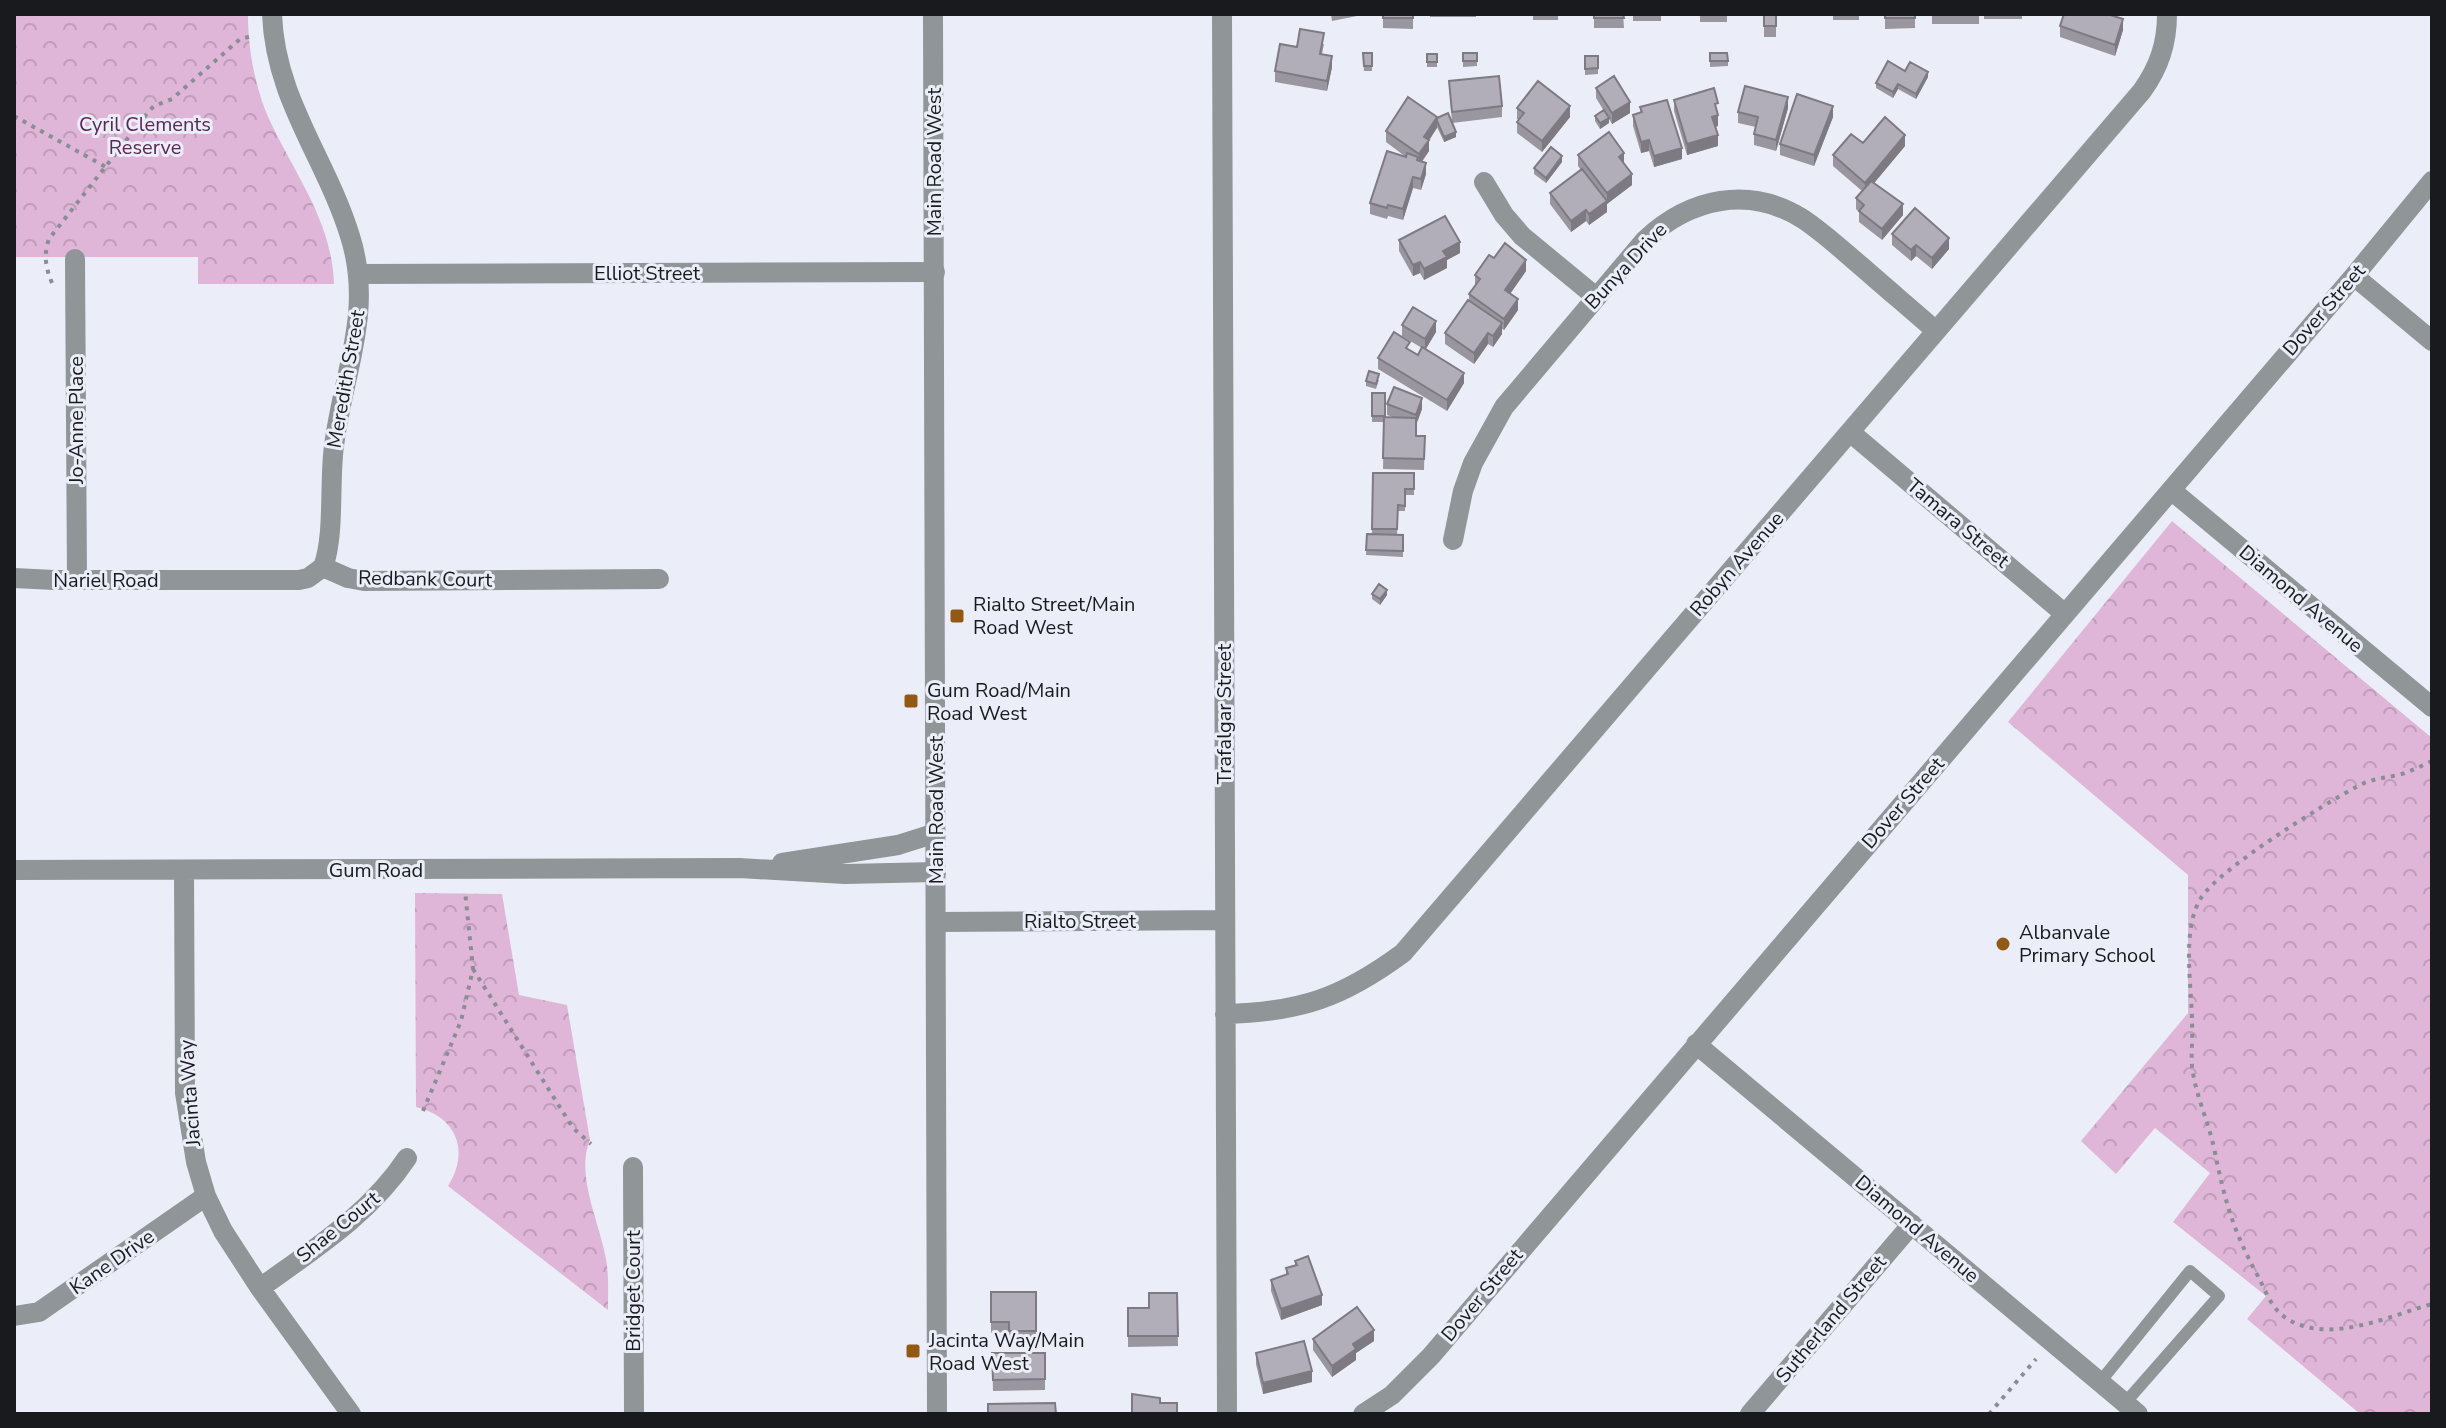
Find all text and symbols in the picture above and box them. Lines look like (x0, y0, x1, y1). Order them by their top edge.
street label: Main Road West (921, 87, 948, 236)
park label: Cyril Clements Reserve (79, 111, 211, 161)
street label: Bunya Drive (1579, 217, 1673, 315)
street label: Dover Street (2277, 258, 2372, 362)
street label: Elliot Street (594, 260, 701, 287)
street label: Meredith Street (321, 307, 372, 450)
street label: Jo-Anne Place (63, 356, 90, 485)
street label: Tamara Street (1901, 472, 2016, 575)
street label: Robyn Avenue (1684, 506, 1790, 622)
street label: Diamond Avenue (2233, 539, 2369, 659)
street label: Redbank Court (358, 564, 493, 594)
street label: Nariel Road (53, 567, 159, 594)
place label: Rialto Street/Main Road West (973, 591, 1135, 641)
marker: Rialto Street/Main Road West (948, 607, 966, 625)
street label: Trafalgar Street (1211, 643, 1238, 784)
place label: Gum Road/Main Road West (927, 677, 1071, 727)
marker: Gum Road/Main Road West (902, 692, 920, 710)
street label: Main Road West (923, 735, 950, 884)
street label: Dover Street (1856, 751, 1951, 855)
street label: Gum Road (329, 857, 423, 884)
street label: Rialto Street (1024, 908, 1137, 935)
place label: Albanvale Primary School (2019, 919, 2155, 969)
marker: Albanvale Primary School (1994, 935, 2012, 953)
street label: Jacinta Way (173, 1038, 207, 1148)
street label: Diamond Avenue (1849, 1169, 1985, 1289)
street label: Shae Court (291, 1184, 386, 1269)
street label: Kane Drive (64, 1223, 160, 1301)
street label: Bridget Court (620, 1229, 647, 1352)
street label: Dover Street (1435, 1242, 1529, 1347)
street label: Sutherland Street (1770, 1249, 1893, 1389)
place label: Jacinta Way/Main Road West (928, 1327, 1085, 1377)
marker: Jacinta Way/Main Road West (904, 1342, 922, 1360)

